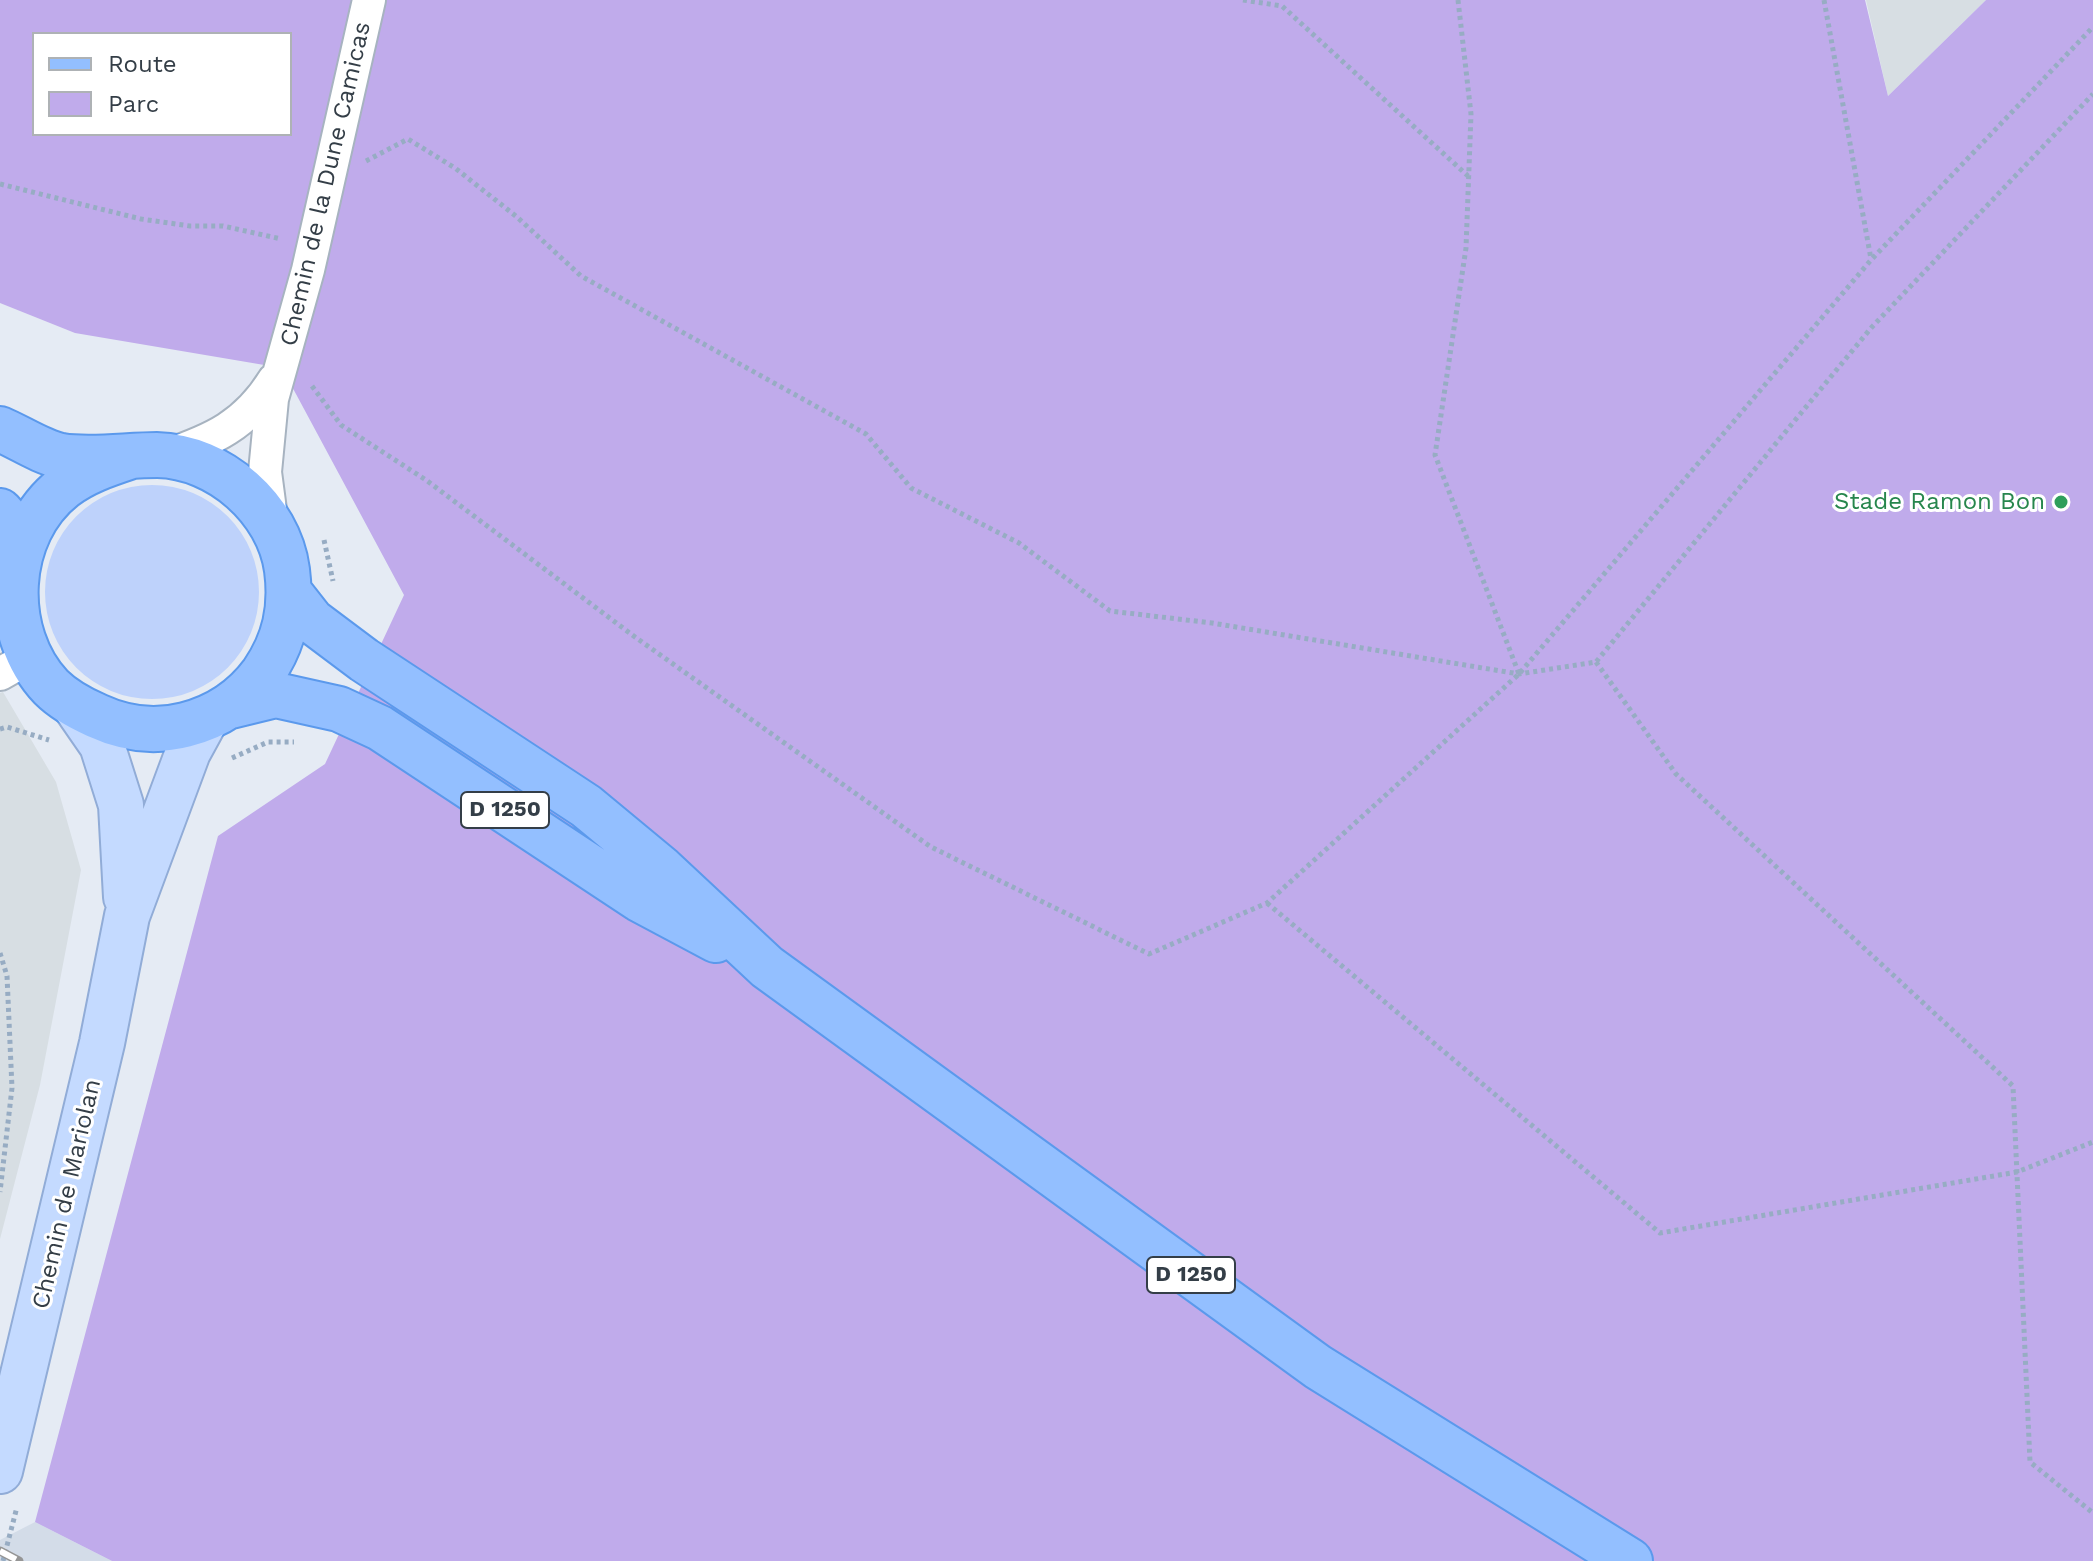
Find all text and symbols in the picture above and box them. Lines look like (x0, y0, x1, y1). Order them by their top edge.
street label: Chemin de la Dune Camicas (275, 19, 377, 349)
legend (32, 32, 292, 136)
text: Route (108, 50, 177, 78)
text: Parc (108, 90, 159, 118)
place label: Stade Ramon Bon (1834, 488, 2045, 516)
marker: Stade Ramon Bon (2052, 493, 2070, 511)
road number: D 1250 (461, 792, 549, 828)
street label: Chemin de Mariolan (27, 1076, 107, 1312)
road number: D 1250 (1147, 1257, 1235, 1293)

